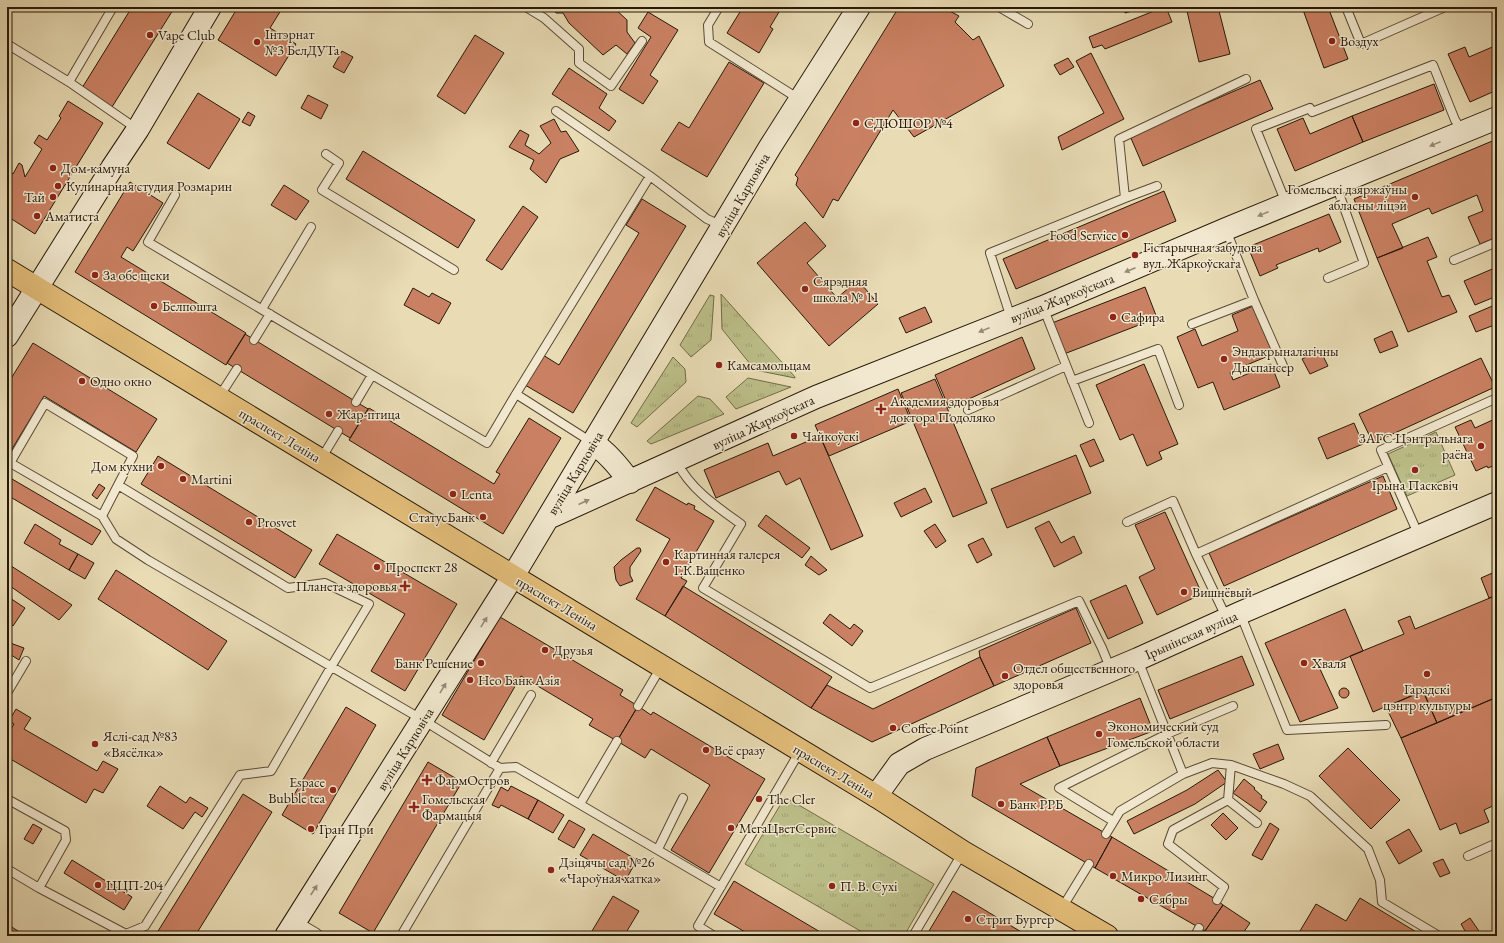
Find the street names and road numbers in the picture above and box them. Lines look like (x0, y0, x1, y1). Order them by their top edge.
street label: вуліца Карповіча (711, 149, 774, 240)
street label: вуліца Жаркоўскага (1007, 269, 1117, 327)
street label: вуліца Жаркоўскага (709, 390, 817, 454)
street label: праспект Леніна (236, 404, 324, 467)
street label: вуліца Карповіча (543, 427, 607, 518)
street label: праспект Леніна (513, 572, 601, 635)
street label: Ірынінская вуліца (1142, 606, 1241, 663)
street label: вуліца Карповіча (372, 704, 438, 794)
street label: праспект Леніна (790, 740, 878, 803)

